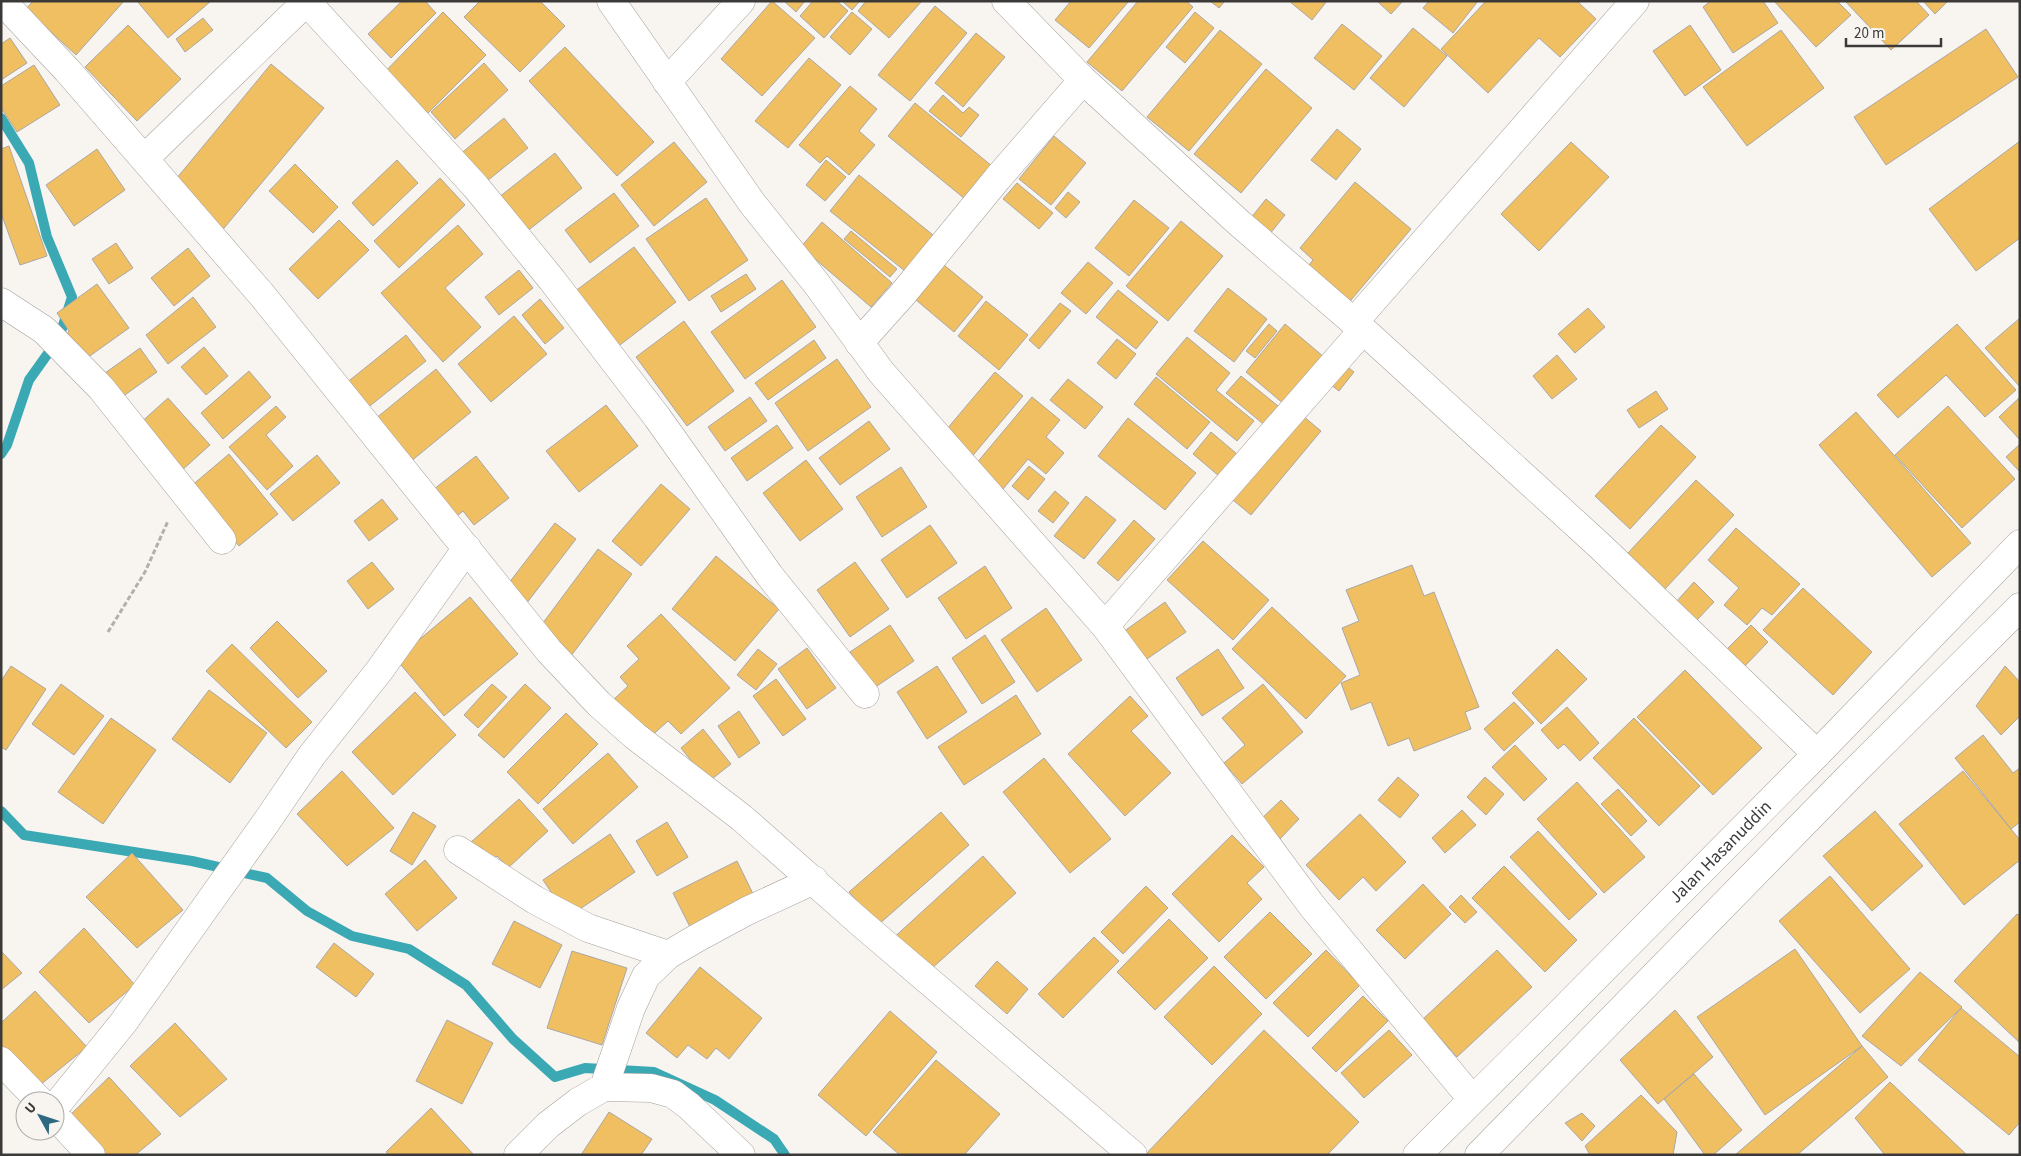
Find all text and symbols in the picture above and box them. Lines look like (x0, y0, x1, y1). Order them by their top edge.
scale bar (1846, 15, 1941, 47)
text: 20 m (1854, 23, 1884, 44)
street label: Jalan Hasanuddin (1664, 795, 1777, 909)
north arrow (15, 1091, 65, 1141)
text: U (20, 1098, 41, 1118)

